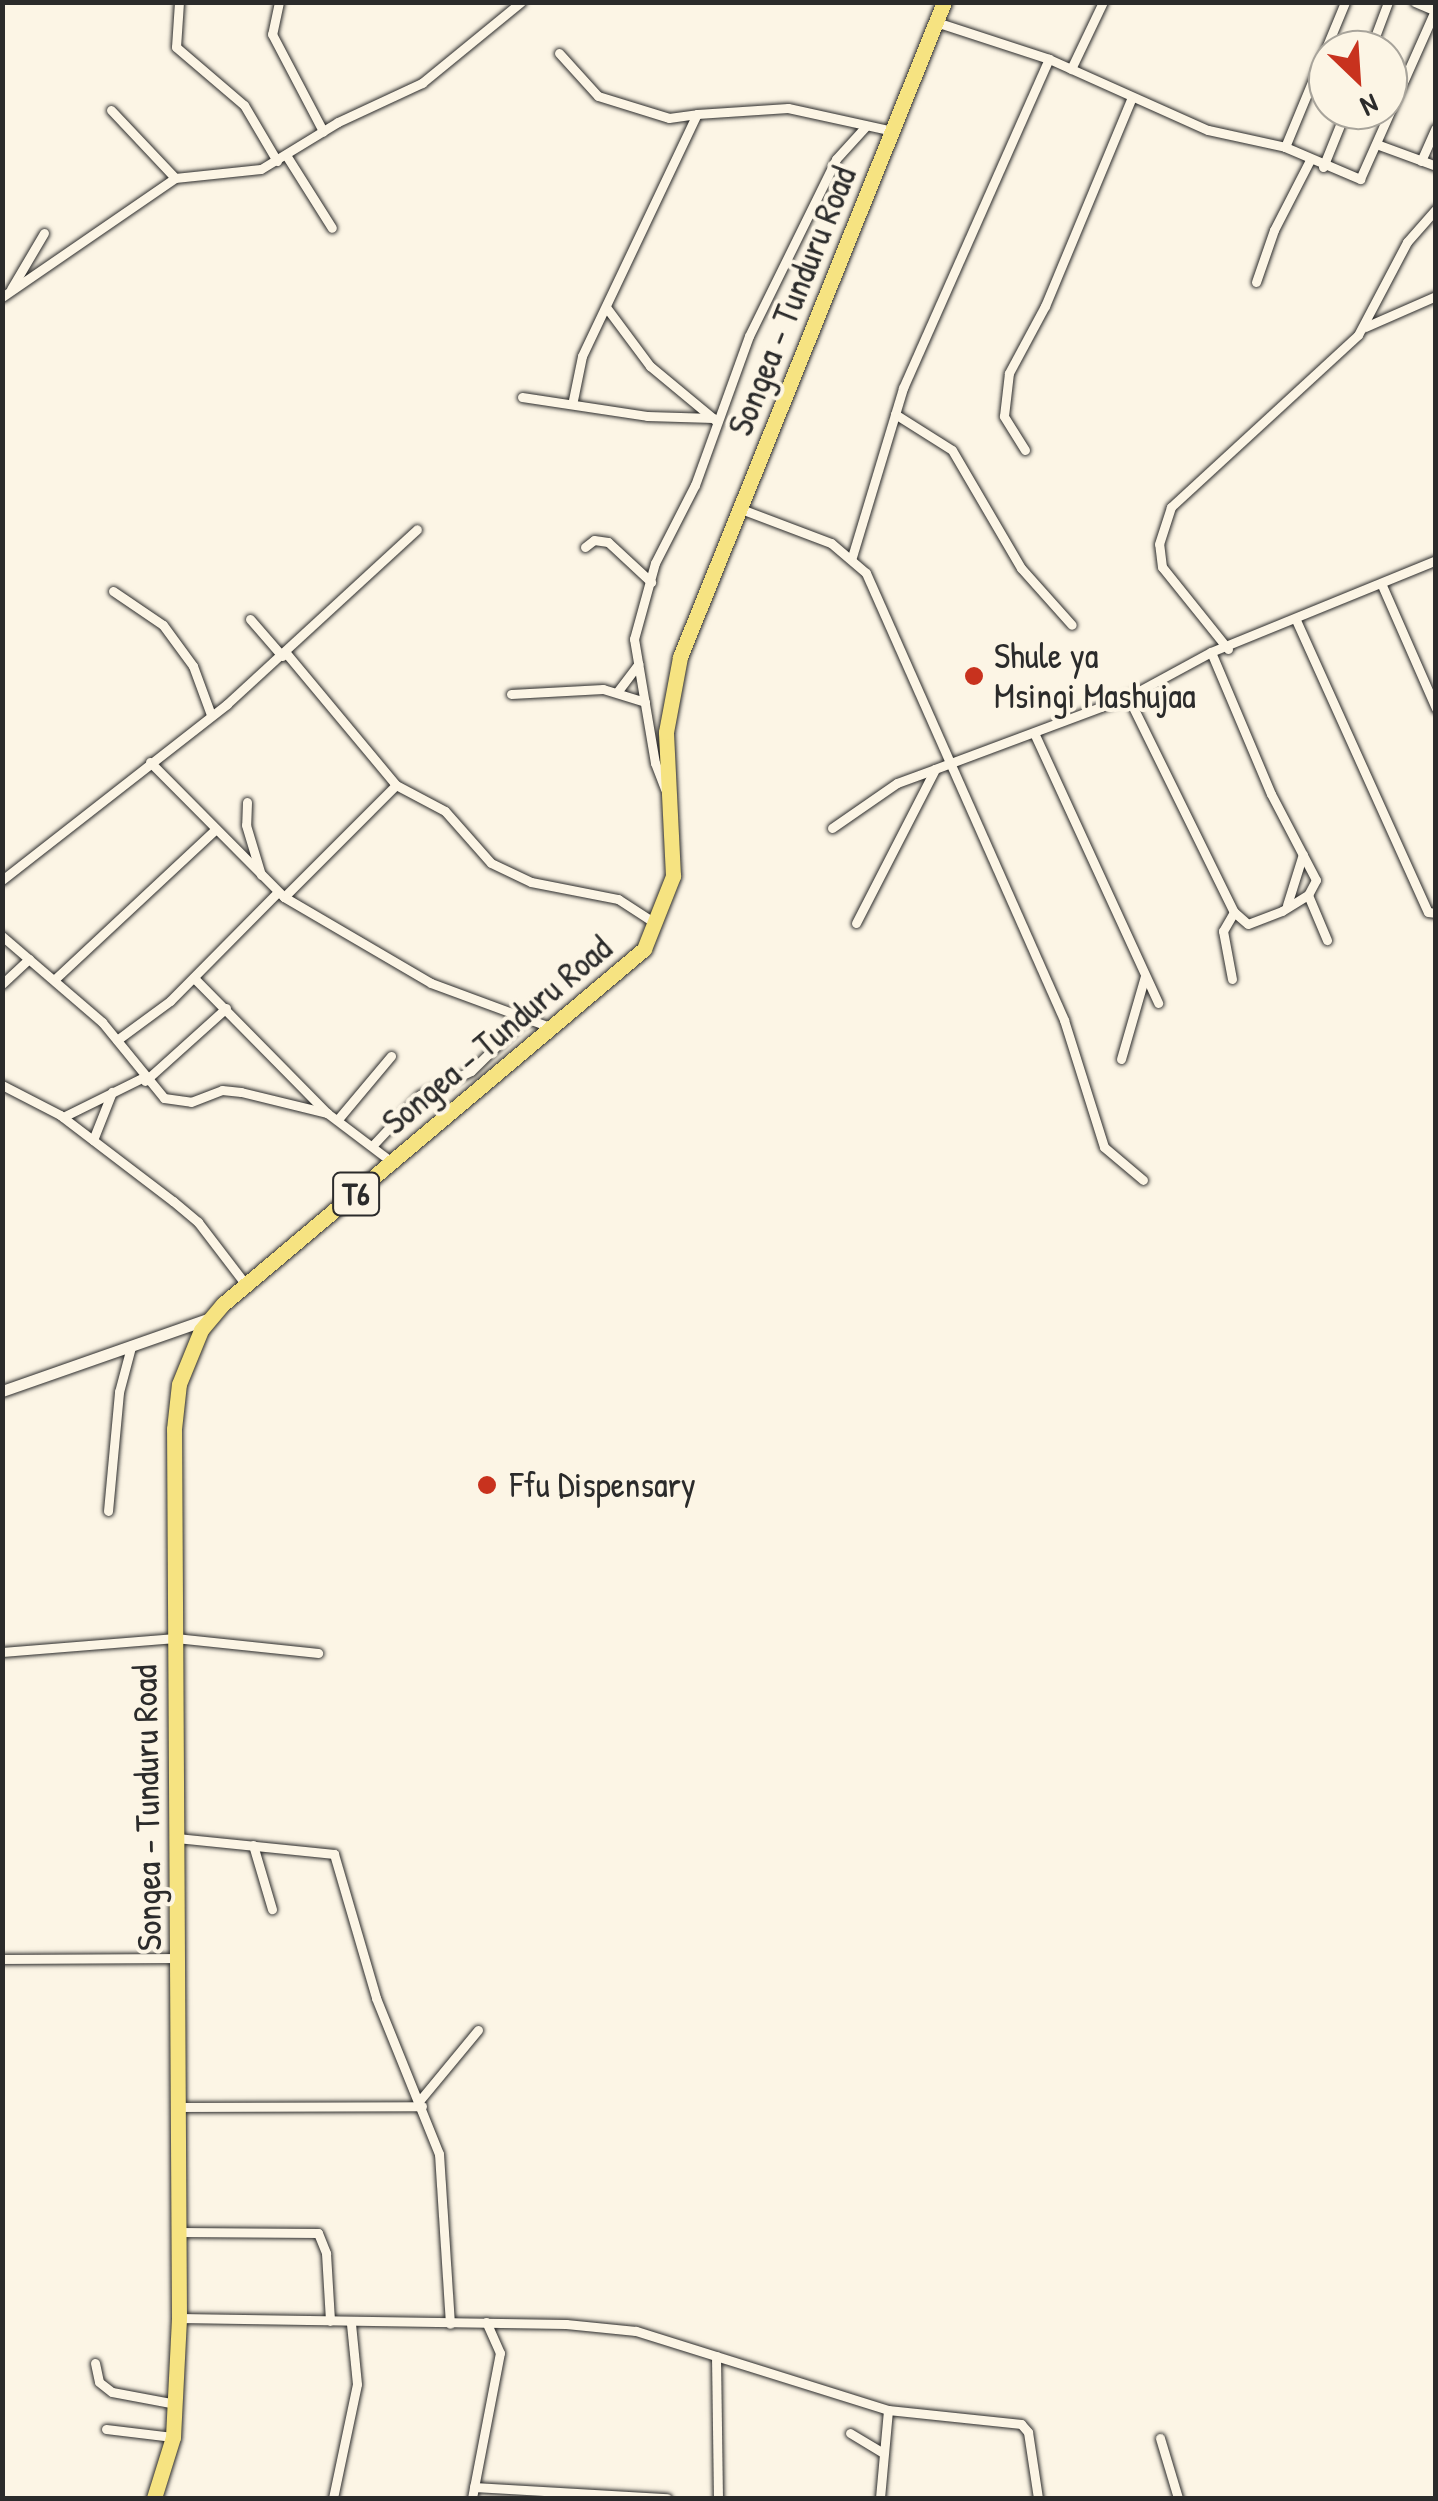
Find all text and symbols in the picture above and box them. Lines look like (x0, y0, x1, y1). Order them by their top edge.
north arrow (1308, 30, 1408, 130)
text: N (1355, 85, 1385, 126)
street label: Songea - Tunduru Road (719, 160, 865, 442)
place label: Shule ya Msingi Mashujaa (994, 635, 1196, 717)
marker: Shule ya Msingi Mashujaa (963, 665, 985, 687)
street label: Songea - Tunduru Road (374, 927, 620, 1143)
road number: T6 (331, 1167, 381, 1221)
place label: Ffu Dispensary (510, 1464, 696, 1506)
marker: Ffu Dispensary (474, 1472, 500, 1498)
street label: Songea - Tunduru Road (124, 1665, 170, 1951)

